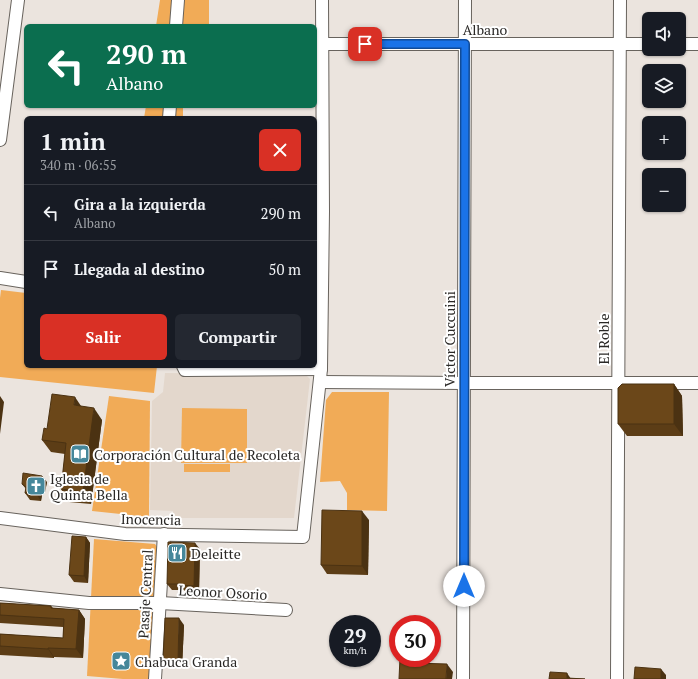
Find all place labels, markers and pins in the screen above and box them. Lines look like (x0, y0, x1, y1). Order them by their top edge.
pin (348, 27, 382, 61)
library icon: Corporación Cultural de Recoleta (69, 443, 91, 465)
place label: Corporación Cultural de Recoleta (94, 445, 300, 464)
place label: Iglesia de Quinta Bella (50, 469, 128, 504)
church icon: Iglesia de Quinta Bella (25, 475, 47, 497)
restaurant icon: Deleitte (166, 542, 188, 564)
place label: Deleitte (191, 544, 241, 563)
place icon: Chabuca Granda (110, 650, 132, 672)
place label: Chabuca Granda (135, 652, 237, 671)

